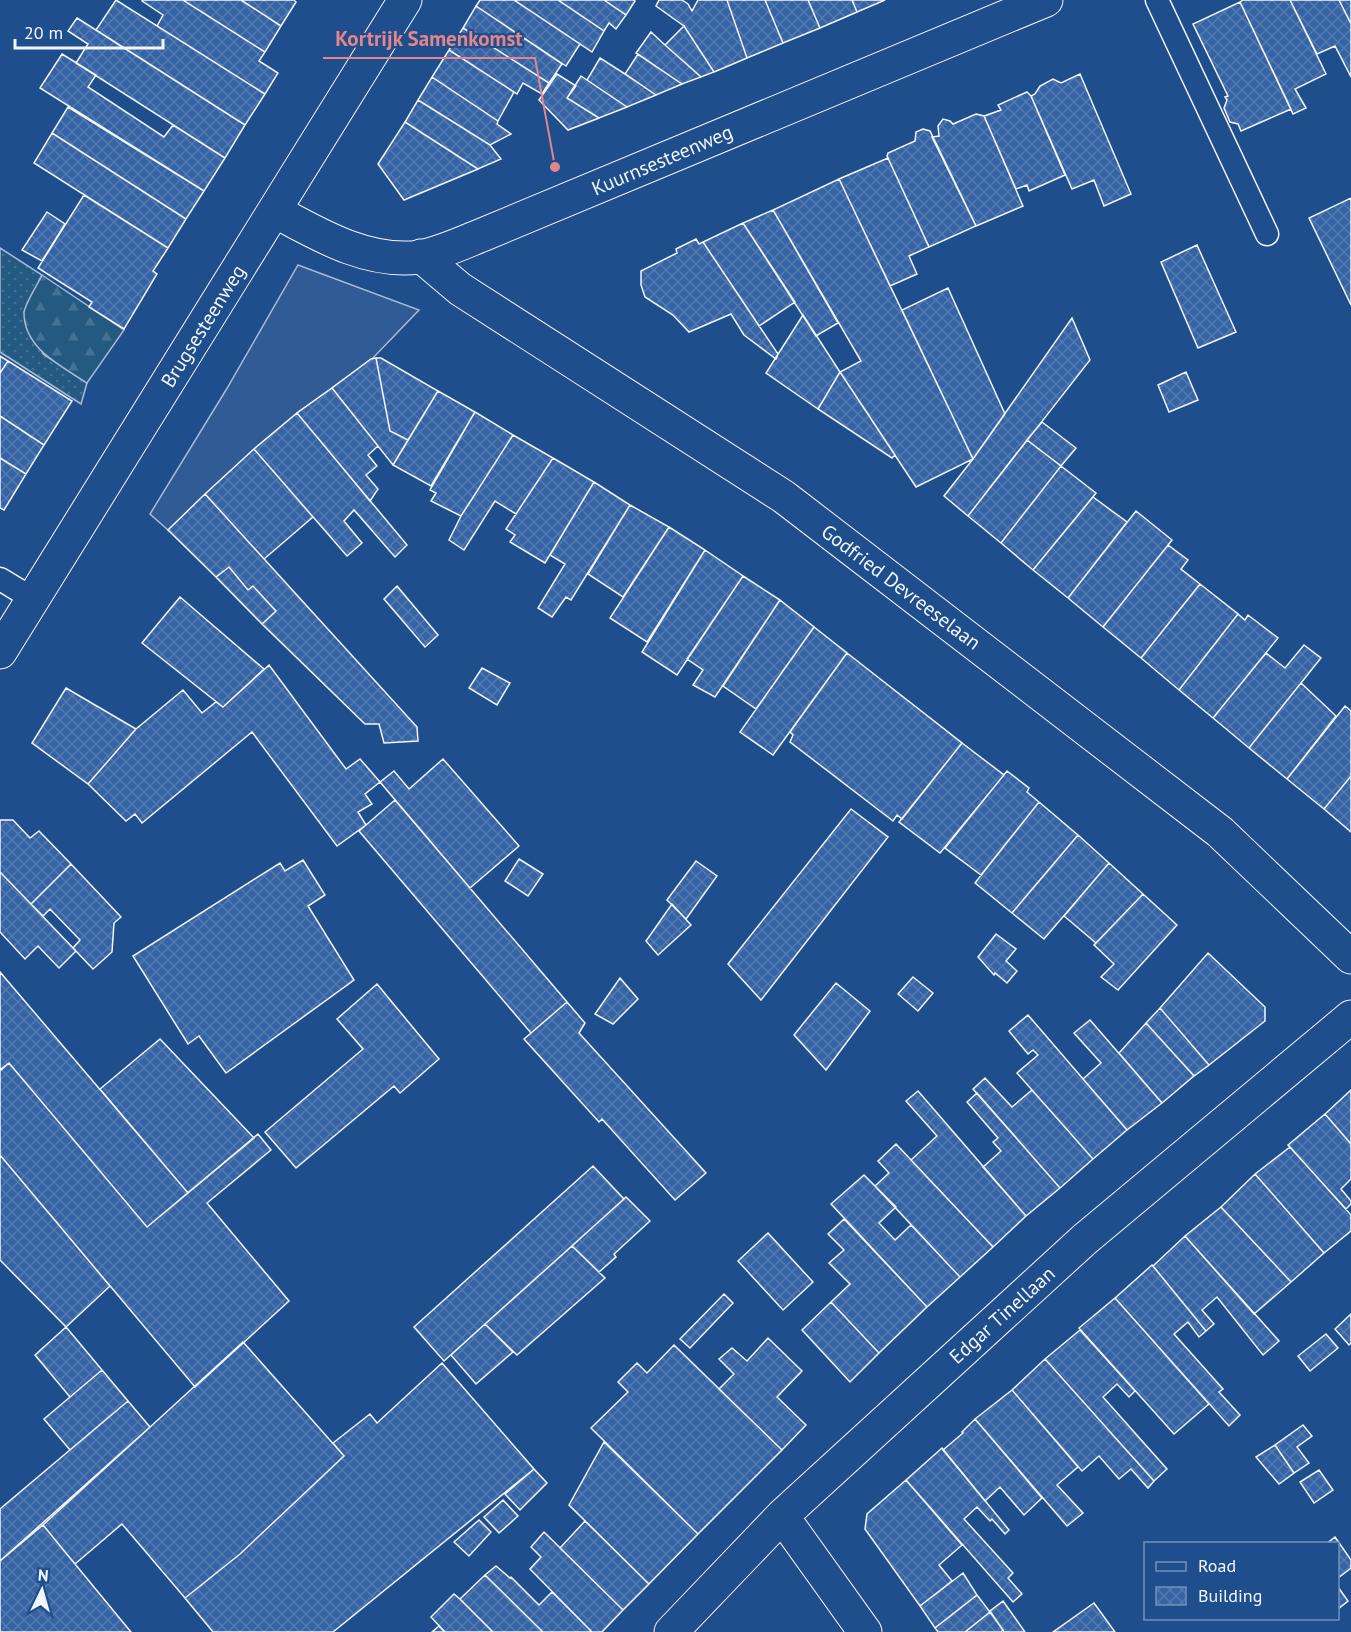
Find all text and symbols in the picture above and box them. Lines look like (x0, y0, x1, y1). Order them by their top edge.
scale bar (15, 12, 164, 50)
callout: Kortrijk Samenkomst (323, 19, 535, 58)
text: 20 m (24, 21, 63, 44)
text: Kortrijk Samenkomst (335, 25, 523, 52)
street label: Kuurnsesteenweg (588, 119, 736, 201)
street label: Brugsesteenweg (155, 260, 251, 392)
street label: Godfried Devreeselaan (816, 519, 986, 655)
street label: Edgar Tinellaan (944, 1261, 1060, 1369)
legend (1144, 1542, 1339, 1620)
text: Road (1198, 1554, 1236, 1577)
north arrow (12, 1560, 72, 1620)
text: N (37, 1565, 49, 1585)
text: Building (1198, 1584, 1262, 1607)

